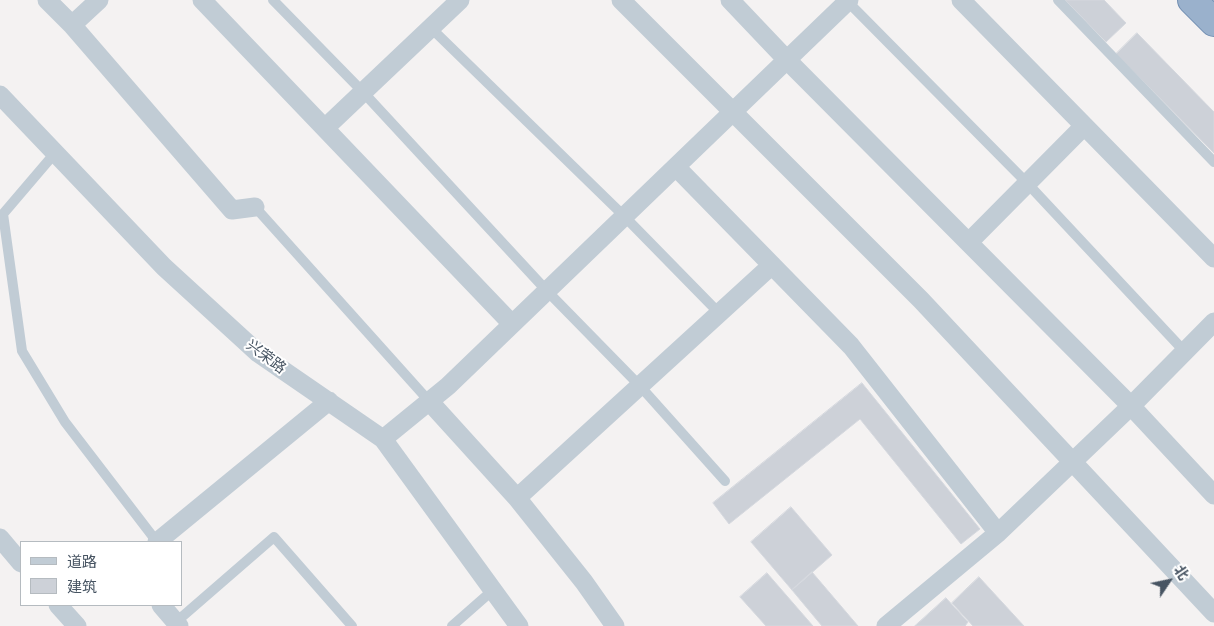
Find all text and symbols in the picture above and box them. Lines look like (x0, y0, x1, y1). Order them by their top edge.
street label: 兴荣路 (243, 336, 289, 378)
legend (20, 541, 182, 606)
text: 道路 (67, 552, 97, 571)
north arrow (1144, 556, 1194, 606)
text: 北 (1170, 562, 1193, 583)
text: 建筑 (67, 577, 97, 596)

